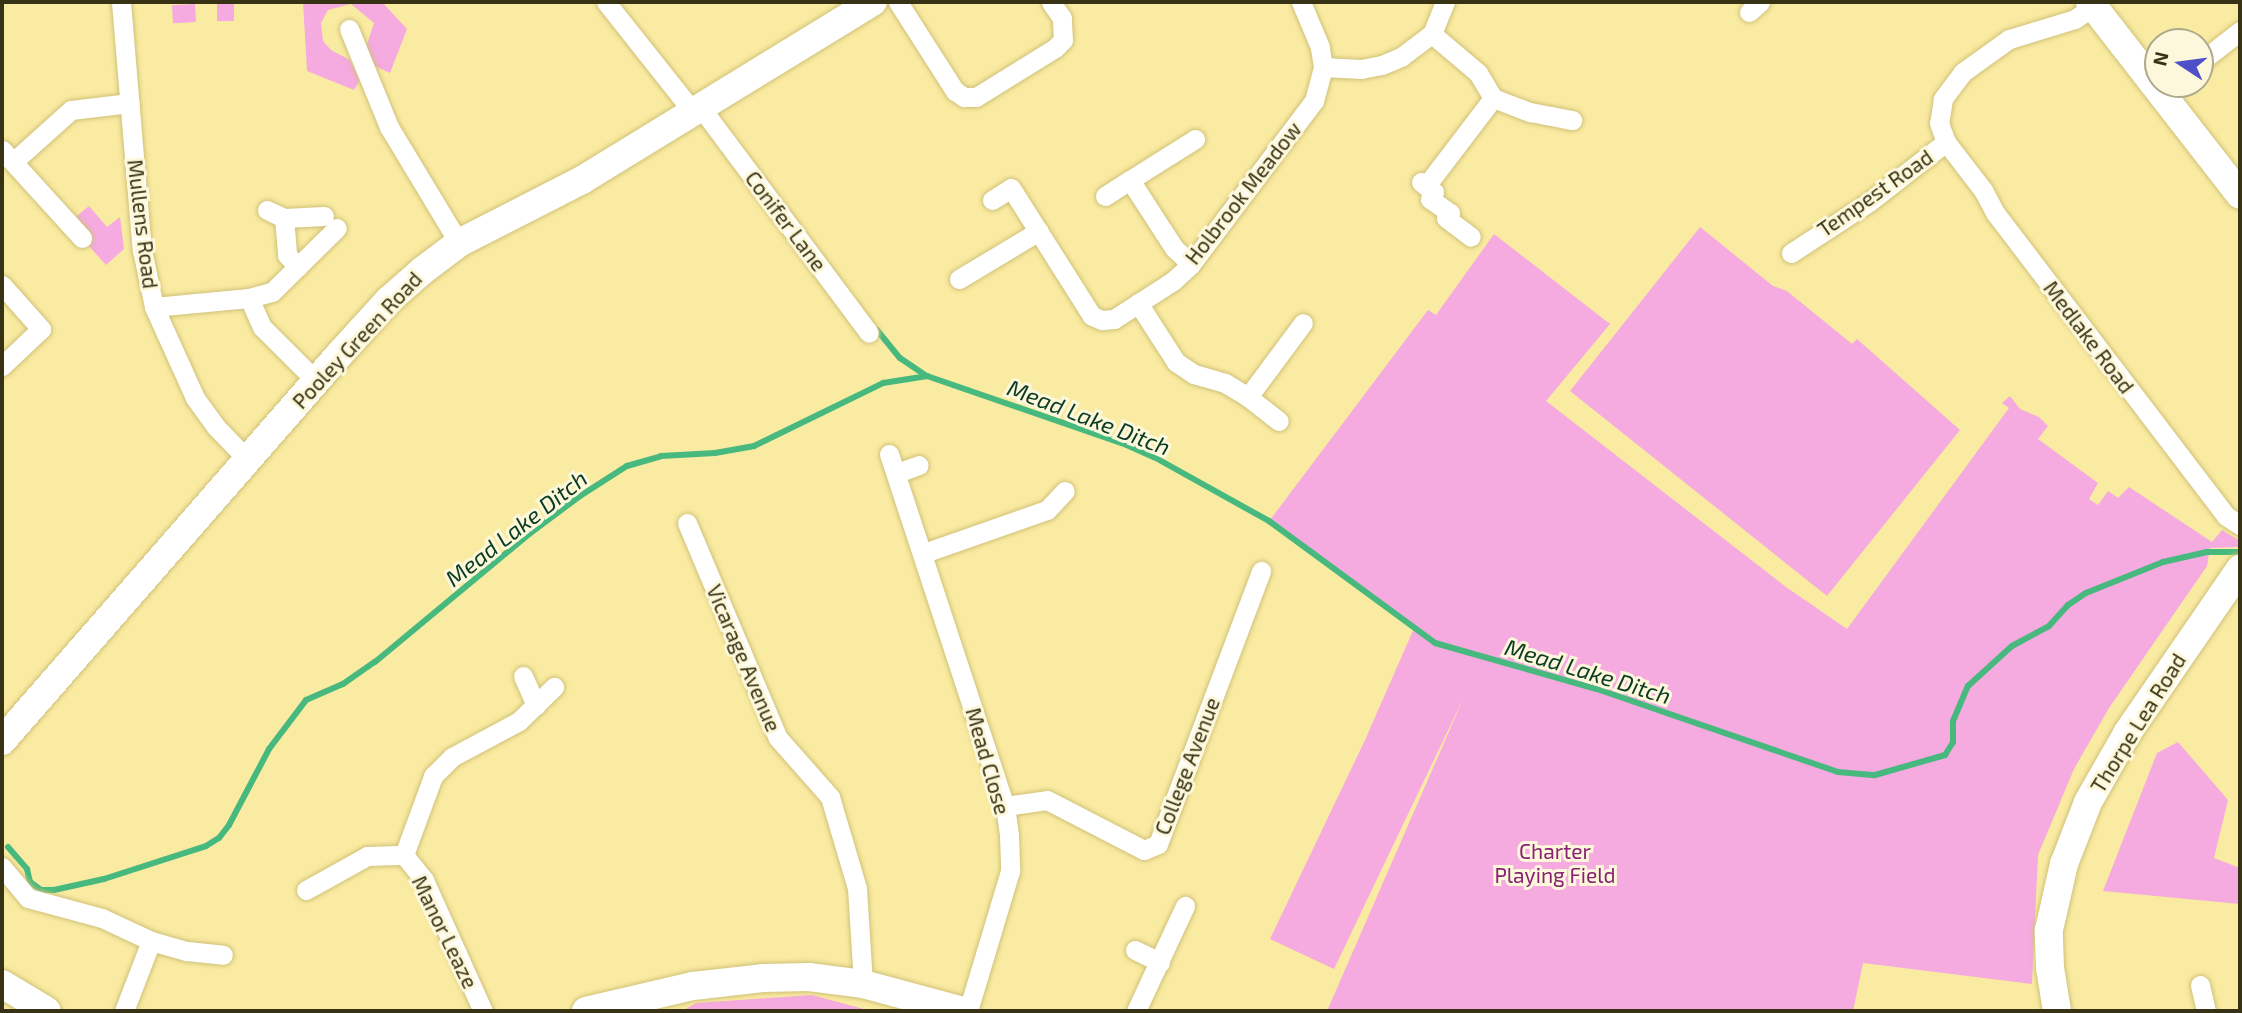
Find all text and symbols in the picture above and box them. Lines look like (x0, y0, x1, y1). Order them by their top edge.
north arrow (2144, 28, 2214, 98)
text: N (2147, 49, 2173, 68)
street label: Holbrook Meadow (1180, 117, 1306, 269)
street label: Tempest Road (1813, 144, 1937, 242)
street label: Mullens Road (123, 158, 163, 290)
street label: Conifer Lane (740, 166, 832, 276)
street label: Pooley Green Road (287, 266, 427, 414)
street label: Medlake Road (2039, 276, 2139, 398)
water label: Mead Lake Ditch (1004, 373, 1174, 461)
water label: Mead Lake Ditch (440, 464, 592, 592)
street label: Vicarage Avenue (702, 580, 786, 736)
water label: Mead Lake Ditch (1502, 633, 1674, 709)
street label: Thorpe Lea Road (2085, 649, 2191, 797)
street label: College Avenue (1149, 694, 1225, 838)
street label: Mead Close (961, 705, 1015, 817)
park label: Charter Playing Field (1494, 838, 1616, 888)
street label: Manor Leaze (407, 871, 483, 993)

